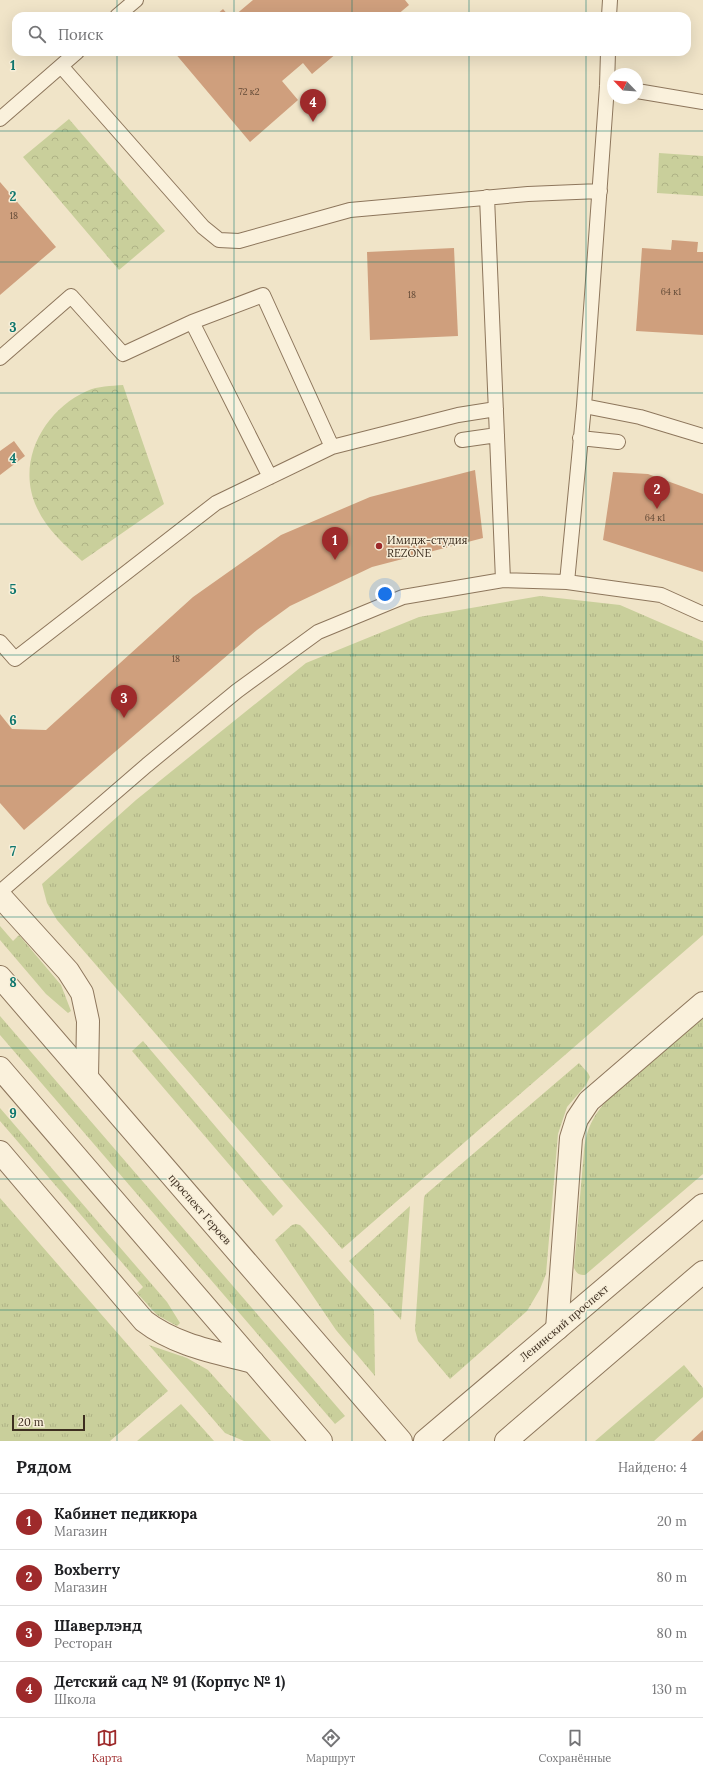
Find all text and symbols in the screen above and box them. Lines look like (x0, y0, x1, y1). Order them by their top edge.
search box (12, 12, 691, 56)
icon: search (26, 23, 48, 45)
text: Поиск (58, 25, 103, 44)
text: 1 (10, 57, 16, 74)
north arrow (607, 68, 643, 104)
house number: 72 к2 (238, 86, 260, 97)
pin: 4 (300, 89, 326, 122)
text: 2 (10, 188, 17, 205)
house number: 18 (10, 210, 18, 221)
house number: 64 к1 (661, 286, 681, 297)
house number: 18 (408, 289, 416, 300)
text: 3 (9, 319, 17, 336)
text: 4 (9, 450, 17, 467)
pin: 2 (644, 476, 670, 509)
house number: 64 к1 (645, 512, 665, 523)
pin: 1 (322, 527, 348, 560)
place label: Имидж-студия REZONE (387, 533, 468, 560)
marker: Имидж-студия REZONE (374, 541, 384, 551)
text: 5 (9, 581, 17, 598)
your location (375, 584, 395, 604)
house number: 18 (172, 653, 180, 664)
pin: 3 (111, 685, 137, 718)
text: 6 (9, 712, 17, 729)
text: 7 (10, 843, 16, 860)
text: 8 (9, 974, 17, 991)
text: 9 (9, 1105, 17, 1122)
street label: проспект Героев (165, 1171, 235, 1247)
street label: Ленинский проспект (517, 1281, 612, 1364)
scale bar (12, 1413, 85, 1432)
text: 20 m (18, 1415, 43, 1429)
text: Рядом (16, 1456, 72, 1478)
text: Найдено: 4 (618, 1459, 687, 1476)
text: Кабинет педикюра (54, 1504, 197, 1523)
text: 1 (26, 1513, 32, 1530)
text: 20 m (657, 1513, 687, 1530)
text: Магазин (54, 1523, 107, 1540)
text: Boxberry (54, 1560, 120, 1579)
text: 2 (26, 1569, 32, 1586)
text: 80 m (657, 1569, 687, 1586)
text: Магазин (54, 1579, 107, 1596)
text: Шаверлэнд (54, 1616, 142, 1635)
text: 3 (25, 1625, 33, 1642)
text: 80 m (657, 1625, 687, 1642)
text: Ресторан (54, 1635, 112, 1652)
text: Детский сад № 91 (Корпус № 1) (54, 1672, 285, 1691)
text: 4 (25, 1681, 33, 1698)
text: 130 m (652, 1681, 687, 1698)
text: Школа (54, 1691, 96, 1708)
tab: Карта (92, 1727, 123, 1765)
tab: Маршрут (306, 1727, 355, 1765)
tab: Сохранённые (538, 1727, 611, 1765)

